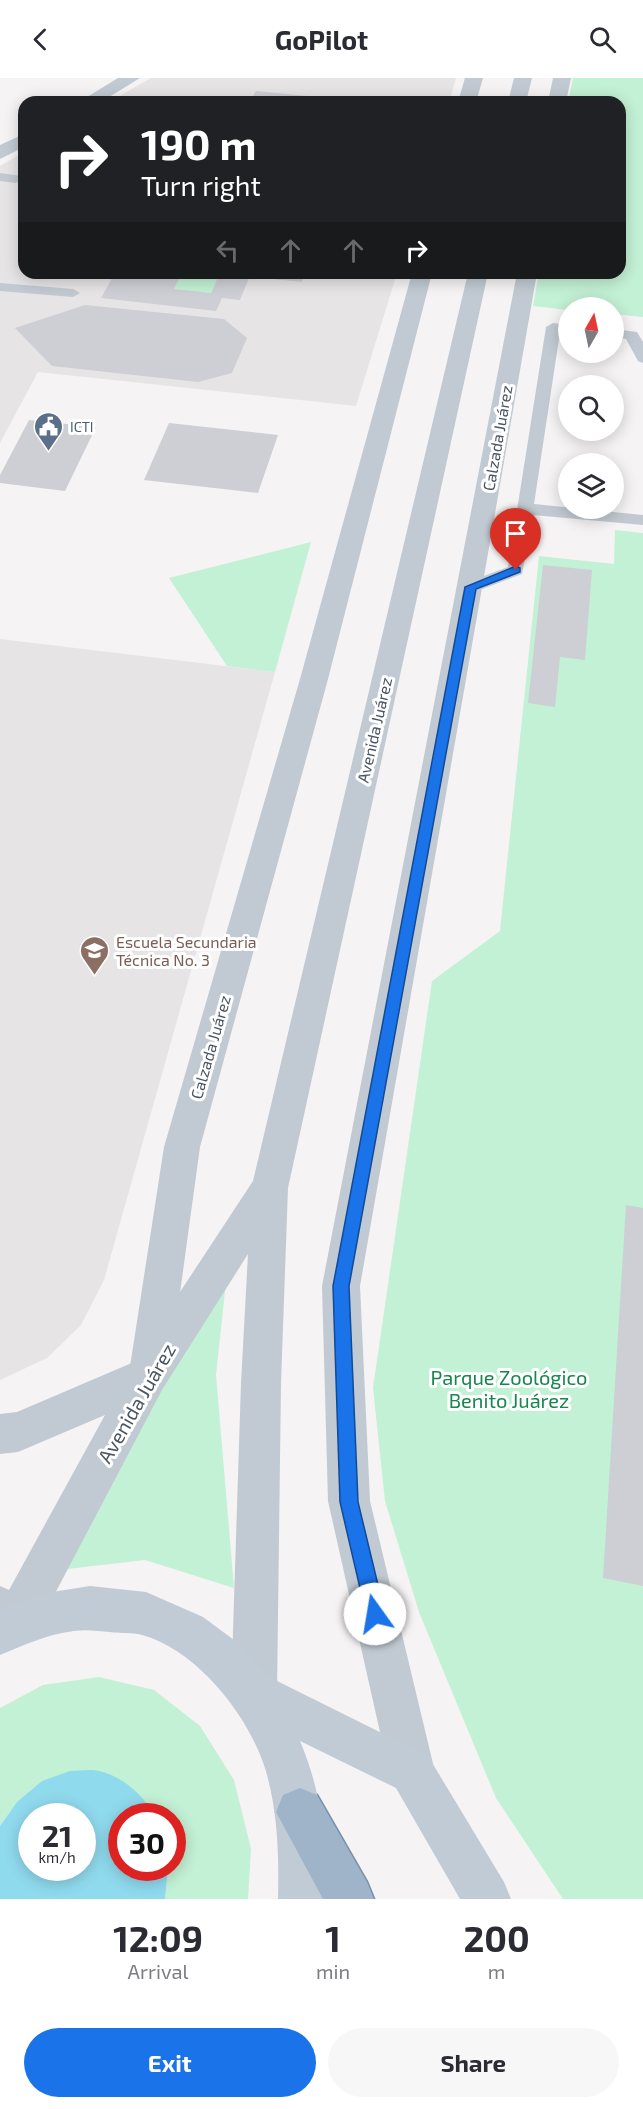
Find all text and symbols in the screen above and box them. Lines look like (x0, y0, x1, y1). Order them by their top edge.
icon: back (24, 23, 57, 56)
text: GoPilot (275, 23, 368, 55)
icon: search (586, 23, 619, 56)
text: 190 m (141, 118, 257, 168)
icon: right (42, 120, 120, 198)
text: Turn right (141, 169, 261, 201)
icon: left (211, 234, 244, 267)
icon: ahead (274, 234, 307, 267)
icon: ahead (337, 234, 370, 267)
icon: right (400, 234, 433, 267)
north arrow (558, 297, 624, 363)
map controls (558, 297, 624, 519)
button: search (558, 375, 624, 441)
street label: Calzada Juárez (478, 384, 516, 492)
public building icon: ICTI (33, 410, 65, 452)
place label: ICTI (70, 418, 93, 435)
button: layers (558, 453, 624, 519)
pin (490, 508, 541, 570)
icon: arrive (499, 517, 532, 550)
street label: Avenida Juárez (353, 676, 395, 784)
place label: Escuela Secundaria Técnica No. 3 (116, 932, 257, 969)
school or university icon: Escuela Secundaria Técnica No. 3 (79, 934, 111, 976)
street label: Calzada Juárez (186, 993, 234, 1101)
street label: Avenida Juárez (92, 1339, 180, 1467)
park label: Parque Zoológico Benito Juárez (431, 1365, 587, 1412)
position arrow (343, 1582, 407, 1646)
speed limit sign: 30 (108, 1803, 186, 1881)
text: 21 (42, 1817, 72, 1853)
text: km/h (38, 1848, 76, 1866)
text: 12:09 (113, 1916, 203, 1959)
text: 1 (325, 1916, 341, 1959)
text: 200 (463, 1916, 530, 1959)
text: Arrival (128, 1959, 188, 1983)
text: min (316, 1959, 350, 1983)
text: m (488, 1959, 505, 1983)
button: Exit (24, 2028, 316, 2097)
button: Share (328, 2028, 619, 2097)

